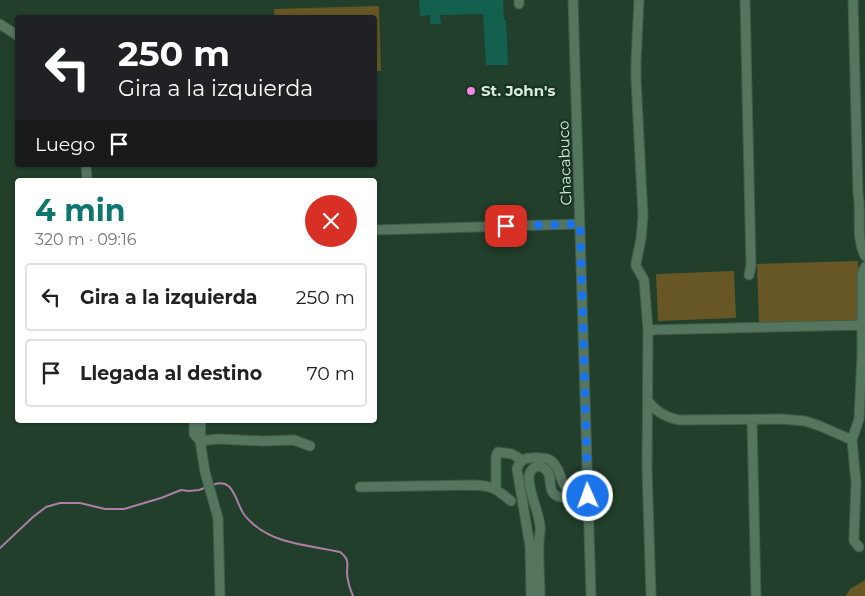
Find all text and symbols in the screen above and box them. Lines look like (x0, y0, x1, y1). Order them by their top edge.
text: 250 m (118, 32, 230, 75)
icon: left (35, 35, 100, 100)
text: Gira a la izquierda (118, 75, 313, 102)
place label: St. John's (481, 81, 556, 100)
marker: St. John's (465, 85, 477, 97)
street label: Chacabuco (554, 120, 575, 206)
icon: arrive (105, 130, 133, 158)
text: Luego (35, 133, 95, 156)
text: 4 min (35, 192, 125, 229)
button: close (305, 195, 357, 247)
pin (485, 205, 527, 247)
icon: arrive (492, 212, 520, 240)
text: 320 m · 09:16 (35, 230, 136, 249)
icon: left (37, 283, 65, 311)
text: Gira a la izquierda (80, 286, 258, 309)
text: 250 m (296, 286, 355, 309)
icon: arrive (37, 359, 65, 387)
text: Llegada al destino (80, 362, 262, 385)
text: 70 m (306, 362, 355, 385)
position arrow (561, 469, 613, 521)

